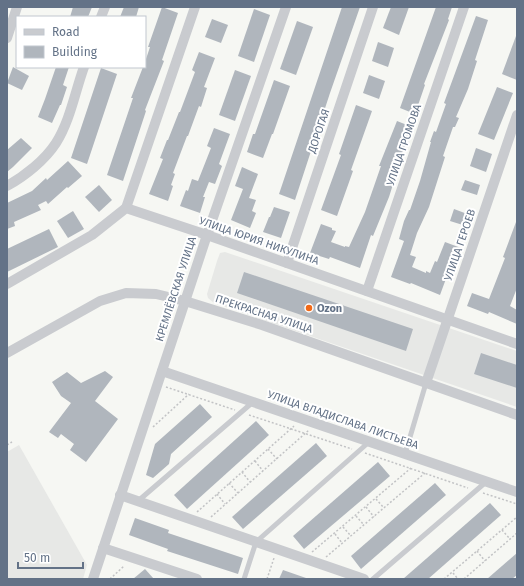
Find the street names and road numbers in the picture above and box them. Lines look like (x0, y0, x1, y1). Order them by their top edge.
street label: УЛИЦА ГРОМОВА (384, 102, 424, 188)
street label: ДОРОГАЯ (305, 107, 333, 156)
street label: УЛИЦА ГЕРОЕВ (442, 207, 478, 283)
street label: УЛИЦА ЮРИЯ НИКУЛИНА (197, 214, 321, 268)
street label: КРЕМЛЁВСКАЯ УЛИЦА (152, 234, 199, 343)
street label: ПРЕКРАСНАЯ УЛИЦА (214, 292, 315, 336)
street label: УЛИЦА ВЛАДИСЛАВА ЛИСТЬЕВА (266, 388, 421, 452)

